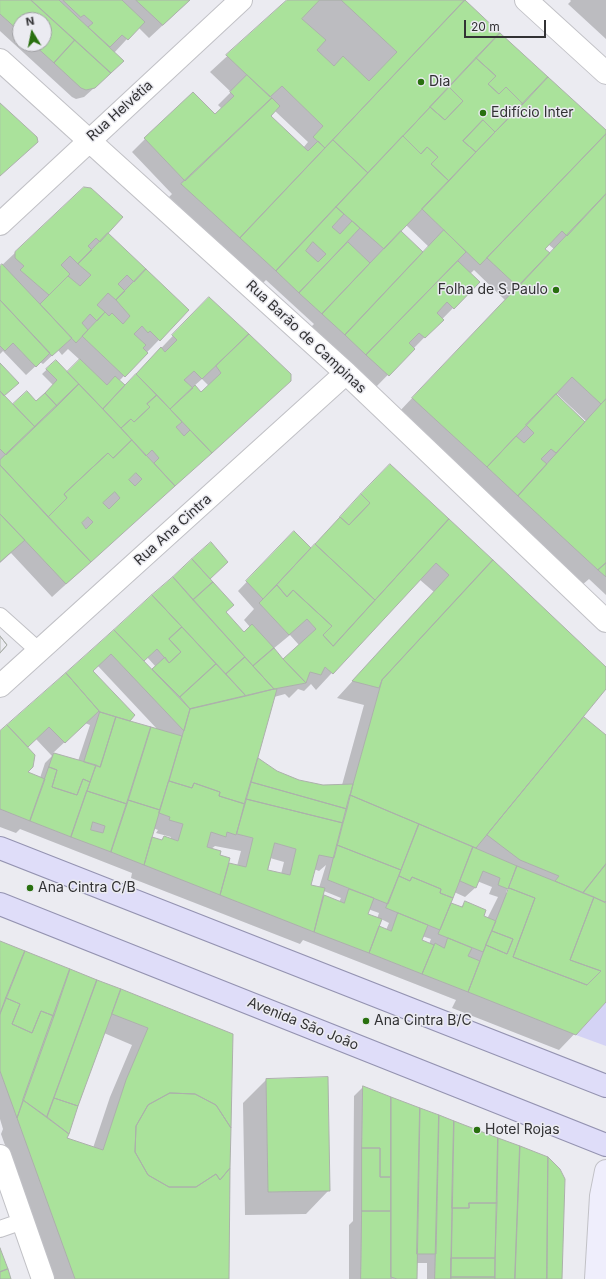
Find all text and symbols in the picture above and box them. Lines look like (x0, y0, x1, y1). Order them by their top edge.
north arrow (12, 12, 52, 52)
scale bar (466, 12, 548, 38)
text: N (25, 14, 35, 29)
text: 20 m (471, 19, 500, 34)
place label: Dia (429, 74, 450, 90)
street label: Rua Helvétia (84, 77, 156, 145)
marker: Dia (416, 77, 426, 87)
place label: Edifício Inter (491, 105, 574, 121)
marker: Edifício Inter (478, 108, 488, 118)
street label: Rua Barão de Campinas (242, 277, 370, 397)
place label: Folha de S.Paulo (438, 282, 548, 298)
marker: Folha de S.Paulo (551, 285, 561, 295)
street label: Rua Ana Cintra (131, 491, 215, 569)
place label: Ana Cintra C/B (38, 880, 136, 896)
marker: Ana Cintra C/B (25, 883, 35, 893)
street label: Avenida São João (245, 994, 361, 1054)
place label: Ana Cintra B/C (374, 1013, 472, 1029)
marker: Ana Cintra B/C (361, 1016, 371, 1026)
place label: Hotel Rojas (485, 1122, 560, 1138)
marker: Hotel Rojas (472, 1125, 482, 1135)

